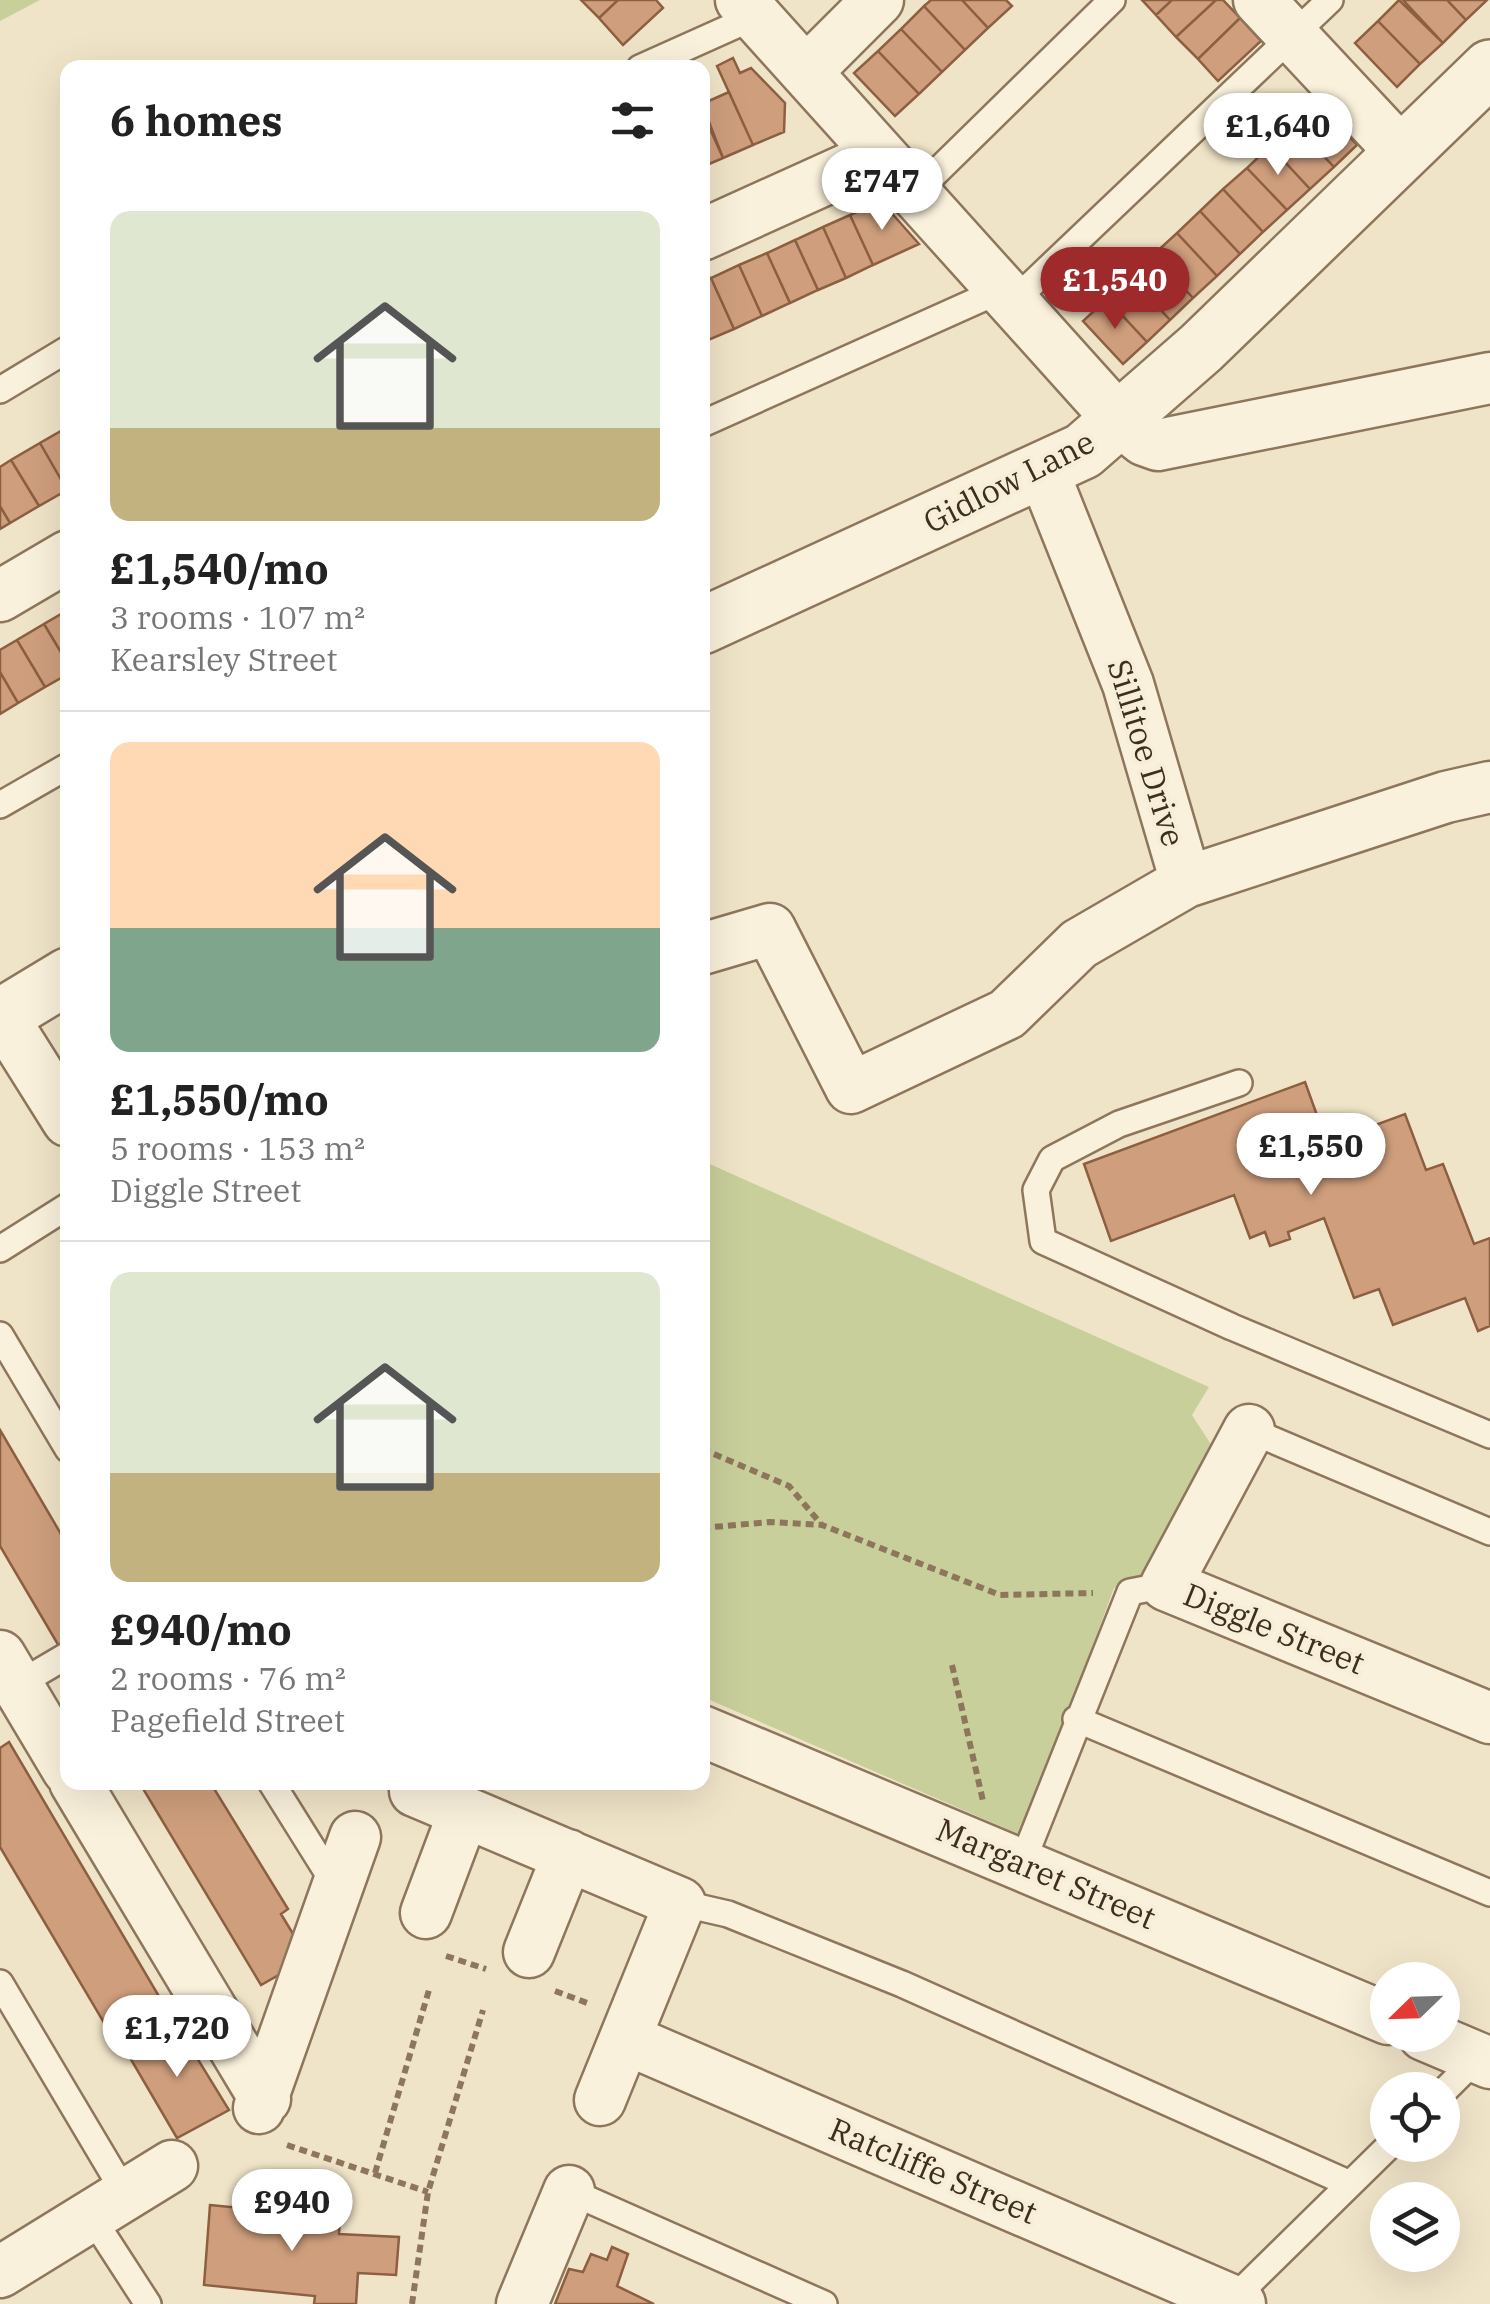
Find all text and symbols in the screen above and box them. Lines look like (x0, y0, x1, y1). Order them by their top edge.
text: 6 homes (110, 93, 283, 148)
icon: filters (605, 93, 660, 148)
pin: £1,640 (1197, 93, 1359, 178)
text: £1,640 (1226, 104, 1330, 146)
pin: £747 (823, 148, 941, 233)
text: £747 (844, 159, 920, 201)
pin: £1,540 (1034, 247, 1196, 332)
text: £1,540 (1063, 258, 1167, 300)
icon: home (295, 276, 475, 456)
street label: Gidlow Lane (916, 420, 1101, 542)
text: £1,540/mo (110, 541, 329, 596)
text: 3 rooms · 107 m² (110, 596, 365, 638)
text: Kearsley Street (110, 638, 338, 680)
street label: Sillitoe Drive (1099, 654, 1195, 851)
icon: home (295, 807, 475, 987)
text: £1,550/mo (110, 1072, 329, 1127)
pin: £1,550 (1230, 1113, 1392, 1198)
text: £1,550 (1259, 1124, 1363, 1166)
text: 5 rooms · 153 m² (110, 1127, 365, 1169)
text: Diggle Street (110, 1169, 302, 1211)
icon: home (295, 1337, 475, 1517)
street label: Diggle Street (1178, 1573, 1371, 1683)
text: £940/mo (110, 1602, 292, 1657)
text: 2 rooms · 76 m² (110, 1657, 346, 1699)
text: Pagefield Street (110, 1699, 345, 1741)
street label: Margaret Street (930, 1808, 1162, 1938)
north arrow (1370, 1962, 1460, 2052)
map controls (1370, 1962, 1460, 2272)
pin: £1,720 (96, 1995, 258, 2080)
text: £1,720 (125, 2006, 229, 2048)
button: locate (1370, 2072, 1460, 2162)
street label: Ratcliffe Street (823, 2107, 1044, 2233)
pin: £940 (233, 2169, 351, 2254)
text: £940 (254, 2180, 330, 2222)
button: layers (1370, 2182, 1460, 2272)

